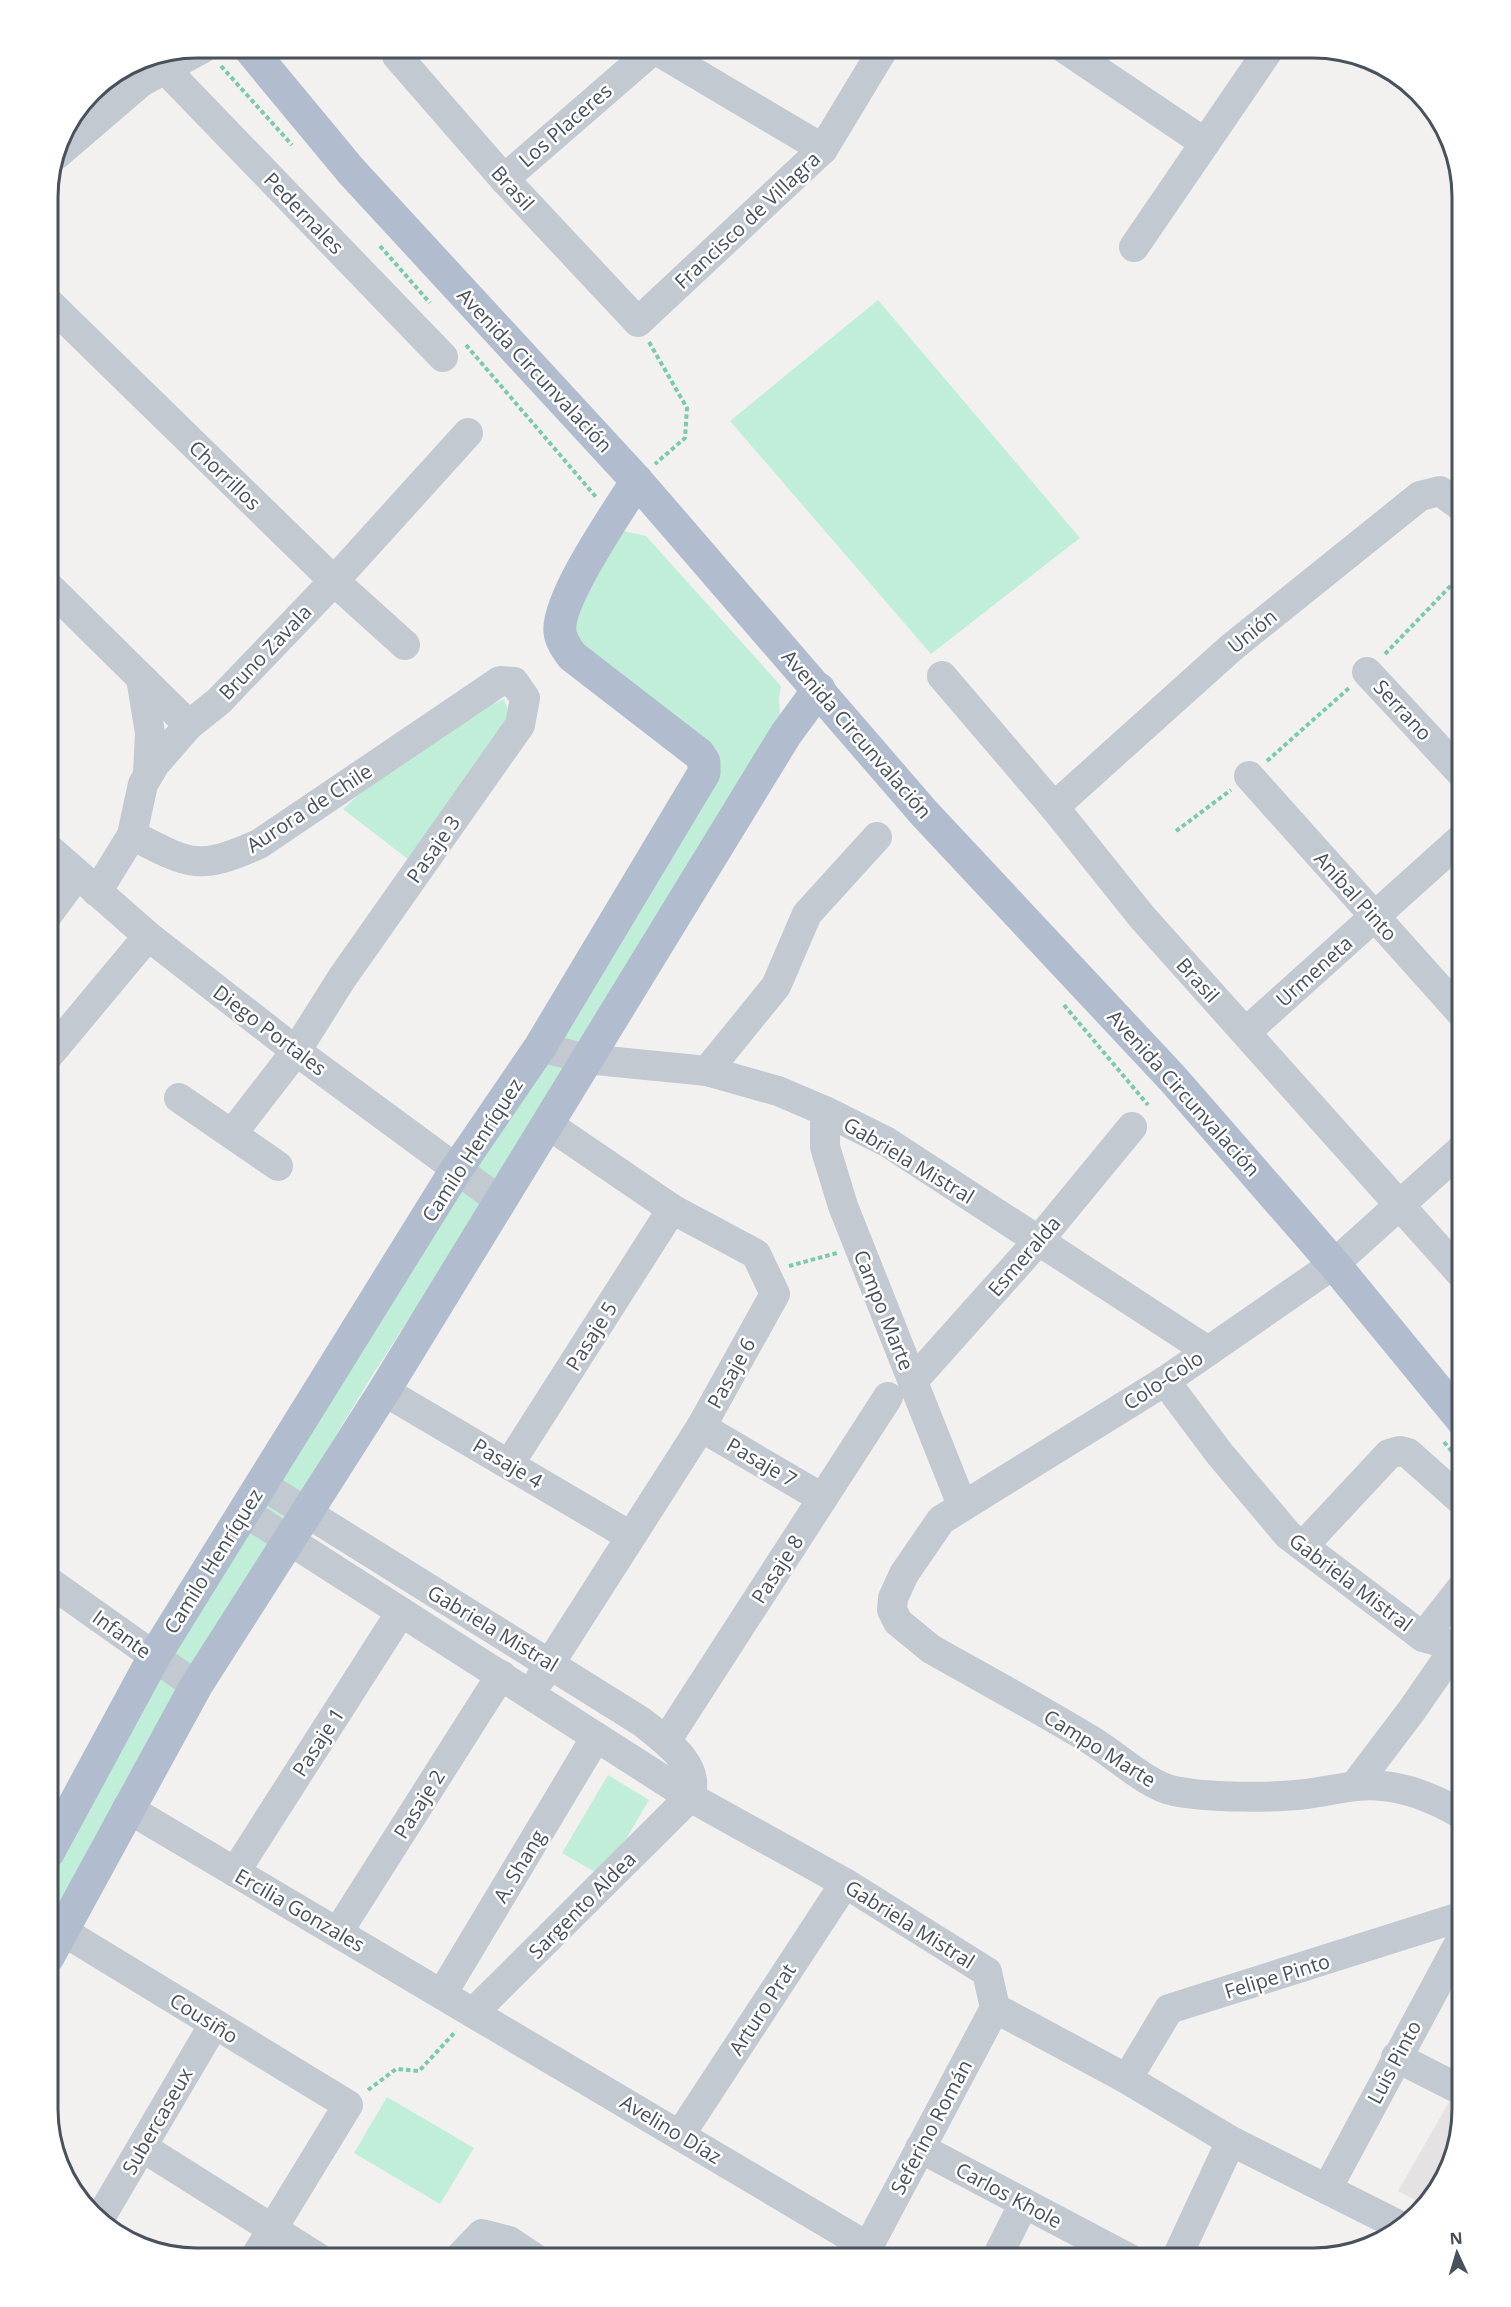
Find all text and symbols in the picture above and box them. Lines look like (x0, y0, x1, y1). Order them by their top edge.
street label: Los Placeres (513, 77, 617, 173)
street label: Francisco de Villagra (668, 145, 826, 295)
street label: Brasil (486, 160, 540, 216)
street label: Pedernales (258, 166, 350, 260)
street label: Avenida Circunvalación (452, 282, 618, 458)
street label: Chorrillos (183, 434, 267, 516)
street label: Bruno Zavala (213, 598, 317, 706)
street label: Unión (1222, 603, 1282, 659)
street label: Avenida Circunvalación (776, 644, 938, 824)
street label: Serrano (1368, 674, 1438, 746)
street label: Aurora de Chile (241, 757, 377, 859)
street label: Pasaje 3 (400, 810, 466, 888)
street label: Aníbal Pinto (1308, 845, 1404, 947)
street label: Urmeneta (1270, 929, 1358, 1013)
street label: Brasil (1171, 952, 1225, 1008)
street label: Diego Portales (208, 979, 332, 1081)
street label: Avenida Circunvalación (1102, 1004, 1266, 1182)
street label: Camilo Henríquez (415, 1073, 529, 1227)
street label: Gabriela Mistral (839, 1110, 979, 1210)
street label: Esmeralda (982, 1210, 1066, 1302)
street label: Campo Marte (848, 1246, 920, 1374)
street label: Pasaje 5 (559, 1296, 623, 1376)
street label: Pasaje 6 (701, 1333, 761, 1413)
street label: Colo-Colo (1118, 1344, 1208, 1416)
street label: Pasaje 7 (722, 1431, 802, 1493)
street label: Pasaje 4 (468, 1432, 548, 1495)
street label: Camilo Henríquez (158, 1483, 268, 1639)
street label: Gabriela Mistral (1284, 1527, 1418, 1637)
street label: Pasaje 8 (745, 1529, 809, 1609)
street label: Gabriela Mistral (423, 1578, 563, 1678)
street label: Infante (87, 1604, 157, 1664)
street label: Pasaje 1 (286, 1702, 350, 1782)
street label: Campo Marte (1039, 1703, 1161, 1793)
street label: Pasaje 2 (387, 1764, 451, 1844)
street label: A. Shang (487, 1824, 551, 1907)
street label: Sargento Aldea (523, 1846, 641, 1964)
street label: Ercilia Gonzales (230, 1862, 370, 1958)
street label: Gabriela Mistral (840, 1873, 980, 1975)
street label: Felipe Pinto (1221, 1947, 1333, 2005)
street label: Arturo Prat (722, 1958, 802, 2060)
street label: Cousiño (165, 1986, 243, 2050)
street label: Luis Pinto (1361, 2015, 1427, 2109)
street label: Seferino Román (884, 2055, 978, 2199)
street label: Subercaseux (116, 2062, 199, 2179)
street label: Avelino Díaz (615, 2088, 727, 2170)
street label: Carlos Khole (951, 2156, 1067, 2234)
north arrow (1427, 2223, 1487, 2283)
text: N (1449, 2227, 1463, 2249)

